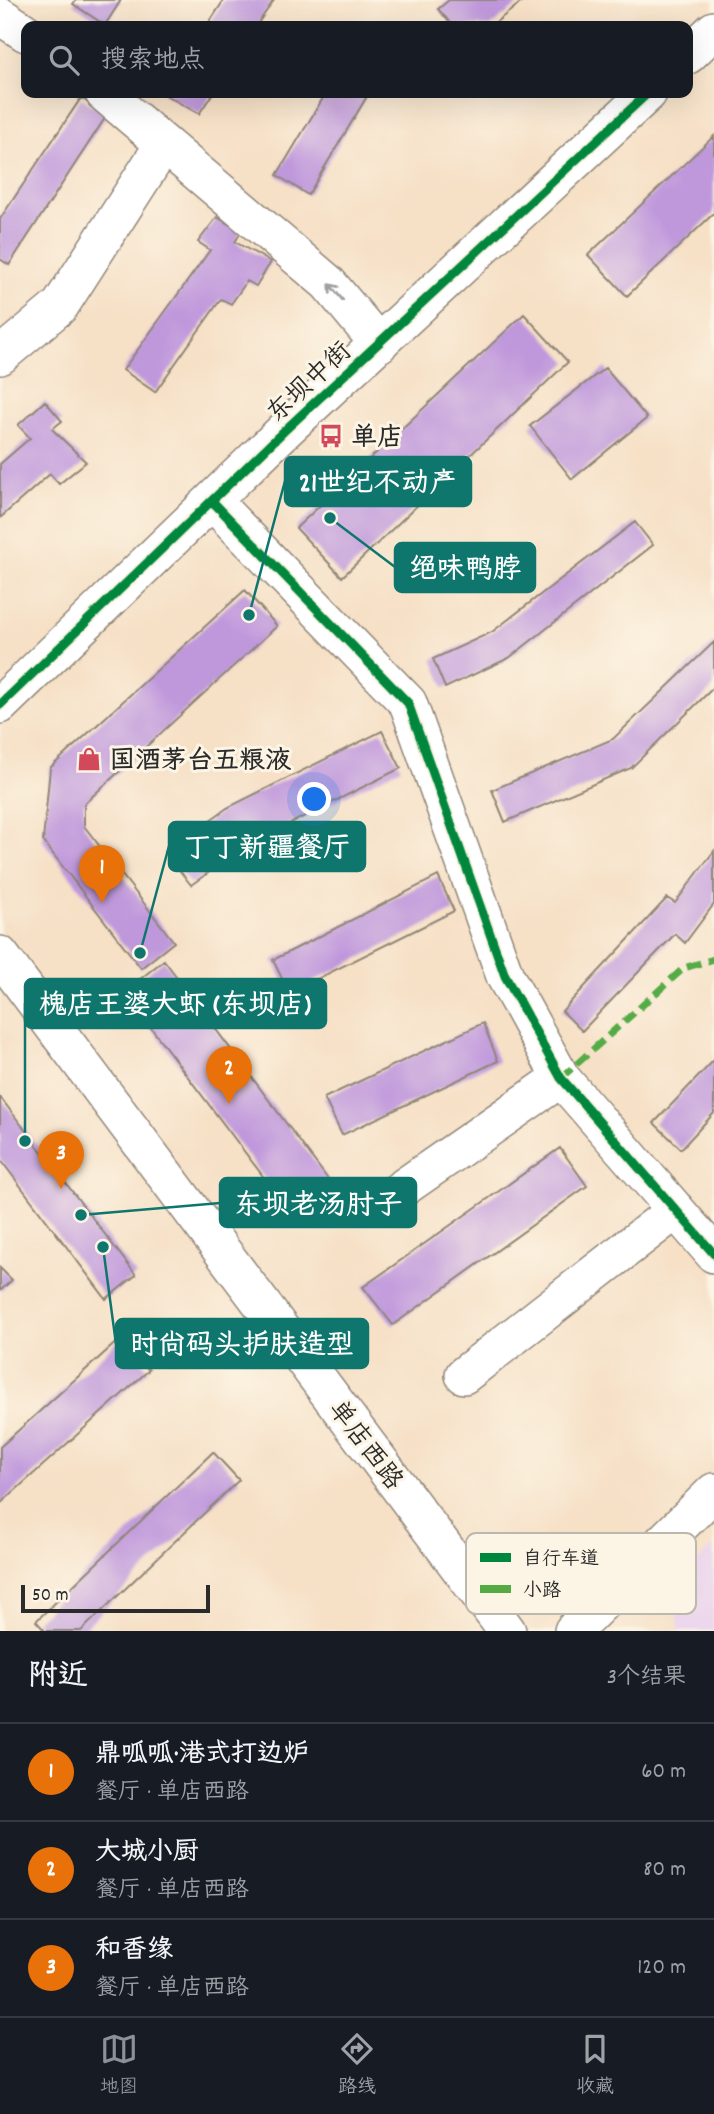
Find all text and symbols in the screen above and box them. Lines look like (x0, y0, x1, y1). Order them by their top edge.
search box (21, 21, 693, 98)
icon: search (45, 41, 83, 79)
text: 搜索地点 (101, 43, 205, 80)
one-way arrow (328, 283, 344, 301)
street label: 东坝中街 (260, 335, 361, 433)
place label: 单店 (351, 421, 403, 458)
bus stop icon: 单店 (317, 422, 345, 450)
callout: 21世纪不动产 (285, 457, 471, 506)
text: 21世纪不动产 (299, 466, 457, 506)
callout: 绝味鸭脖 (395, 543, 535, 592)
text: 绝味鸭脖 (409, 552, 521, 592)
place label: 国酒茅台五粮液 (109, 744, 292, 781)
shop icon: 国酒茅台五粮液 (75, 745, 103, 773)
your location (297, 782, 331, 816)
callout: 丁丁新疆餐厅 (169, 822, 365, 871)
text: 丁丁新疆餐厅 (183, 831, 351, 871)
pin: 1 (79, 845, 125, 903)
callout: 槐店王婆大虾 (东坝店) (25, 979, 326, 1028)
text: 槐店王婆大虾 (东坝店) (39, 988, 311, 1028)
pin: 2 (206, 1046, 252, 1104)
pin: 3 (38, 1131, 84, 1189)
callout: 东坝老汤肘子 (220, 1178, 416, 1227)
text: 东坝老汤肘子 (234, 1188, 402, 1228)
callout: 时尚码头护肤造型 (116, 1319, 368, 1368)
text: 时尚码头护肤造型 (130, 1328, 354, 1368)
street label: 单店西路 (318, 1393, 410, 1499)
legend (466, 1533, 696, 1614)
text: 自行车道 (523, 1547, 599, 1574)
text: 小路 (523, 1579, 561, 1606)
scale bar (21, 1582, 210, 1614)
text: 50 m (32, 1583, 69, 1610)
text: 附近 (28, 1657, 88, 1700)
text: 3个结果 (607, 1662, 686, 1695)
text: 鼎呱呱·港式打边炉 (95, 1737, 309, 1774)
text: 1 (48, 1756, 54, 1789)
text: 60 m (641, 1756, 686, 1789)
text: 餐厅 · 单店西路 (95, 1777, 249, 1810)
text: 大城小厨 (95, 1835, 199, 1872)
text: 2 (46, 1854, 56, 1887)
text: 80 m (643, 1854, 686, 1887)
text: 餐厅 · 单店西路 (95, 1875, 249, 1908)
text: 和香缘 (95, 1933, 173, 1970)
text: 3 (46, 1952, 56, 1985)
text: 120 m (637, 1952, 686, 1985)
text: 餐厅 · 单店西路 (95, 1973, 249, 2006)
tab: 地图 (100, 2030, 138, 2102)
tab: 路线 (338, 2030, 376, 2102)
tab: 收藏 (576, 2030, 614, 2102)

